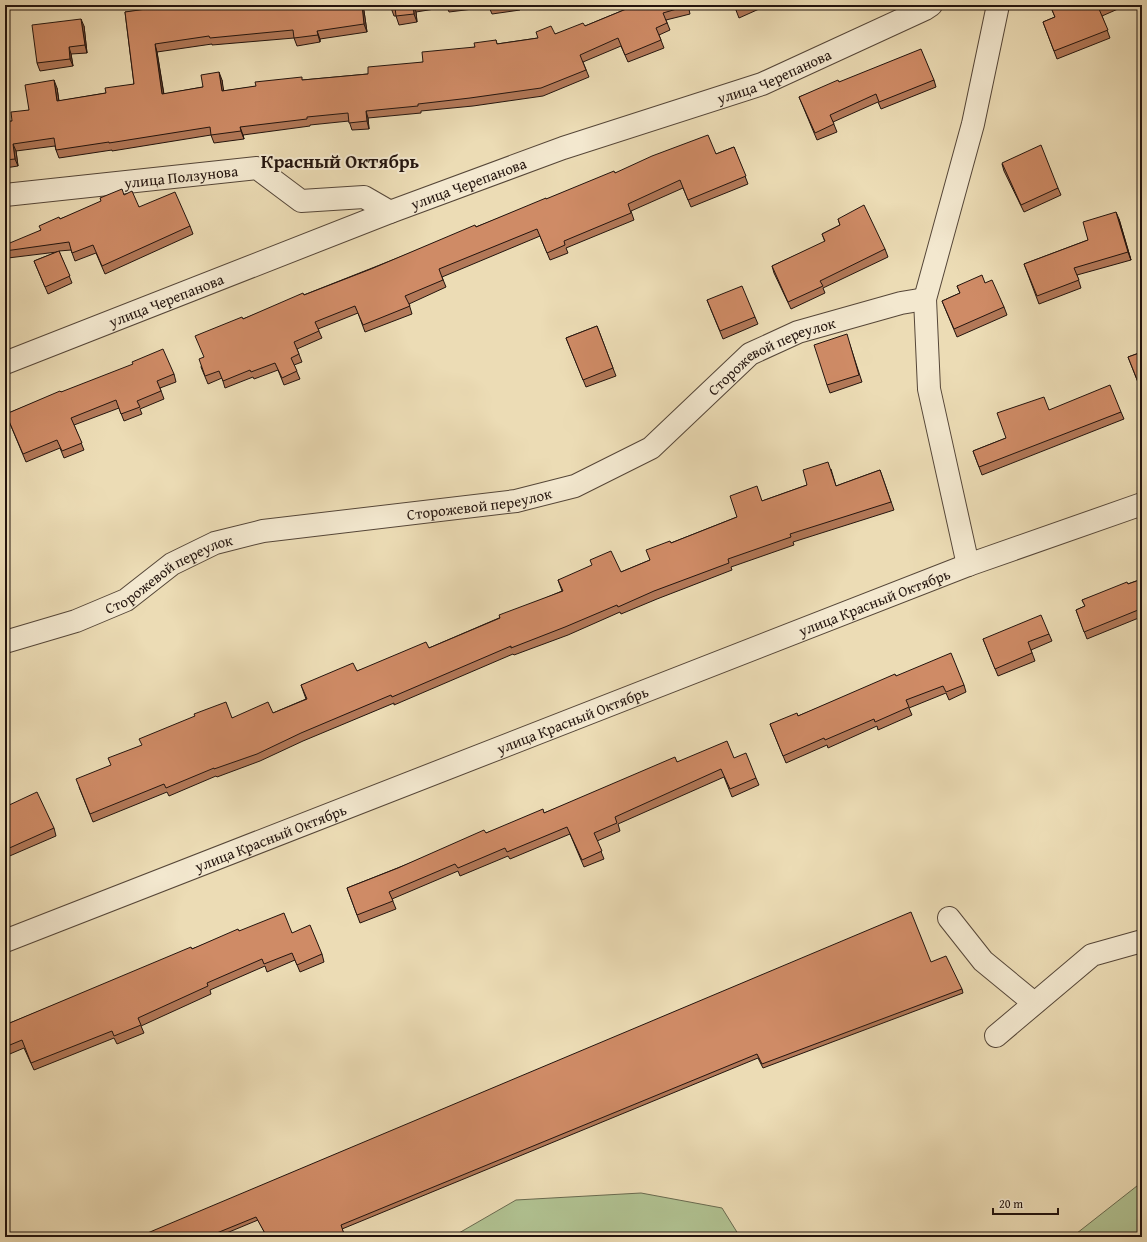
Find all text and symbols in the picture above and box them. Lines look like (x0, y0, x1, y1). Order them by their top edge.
street label: улица Черепанова (713, 43, 835, 109)
district label: Красный Октябрь (261, 147, 420, 175)
street label: улица Черепанова (407, 152, 530, 214)
street label: улица Ползунова (122, 160, 240, 193)
street label: улица Черепанова (105, 268, 227, 332)
street label: Сторожевой переулок (703, 312, 838, 400)
street label: Сторожевой переулок (406, 482, 554, 524)
street label: Сторожевой переулок (101, 529, 235, 618)
street label: улица Красный Октябрь (794, 563, 953, 641)
street label: улица Красный Октябрь (492, 680, 651, 759)
street label: улица Красный Октябрь (191, 798, 349, 877)
scale bar (993, 1190, 1058, 1216)
text: 20 m (999, 1195, 1023, 1212)

